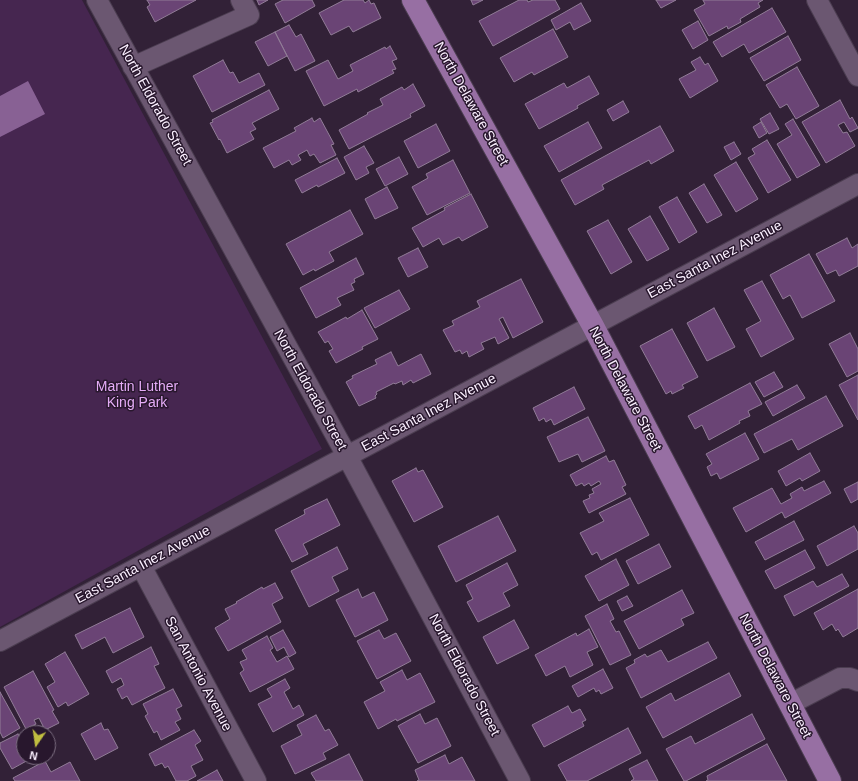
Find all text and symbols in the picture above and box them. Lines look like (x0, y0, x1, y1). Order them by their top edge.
street label: North Delaware Street (430, 39, 512, 169)
street label: North Eldorado Street (115, 42, 195, 168)
street label: East Santa Inez Avenue (645, 217, 785, 303)
street label: North Delaware Street (585, 324, 665, 454)
street label: North Eldorado Street (270, 327, 350, 453)
street label: East Santa Inez Avenue (359, 370, 499, 456)
park label: Martin Luther King Park (96, 379, 178, 412)
street label: East Santa Inez Avenue (73, 522, 213, 608)
street label: North Eldorado Street (425, 611, 503, 739)
street label: North Delaware Street (735, 611, 815, 741)
street label: San Antonio Avenue (161, 614, 235, 734)
north arrow (16, 725, 56, 765)
text: N (28, 749, 39, 762)

